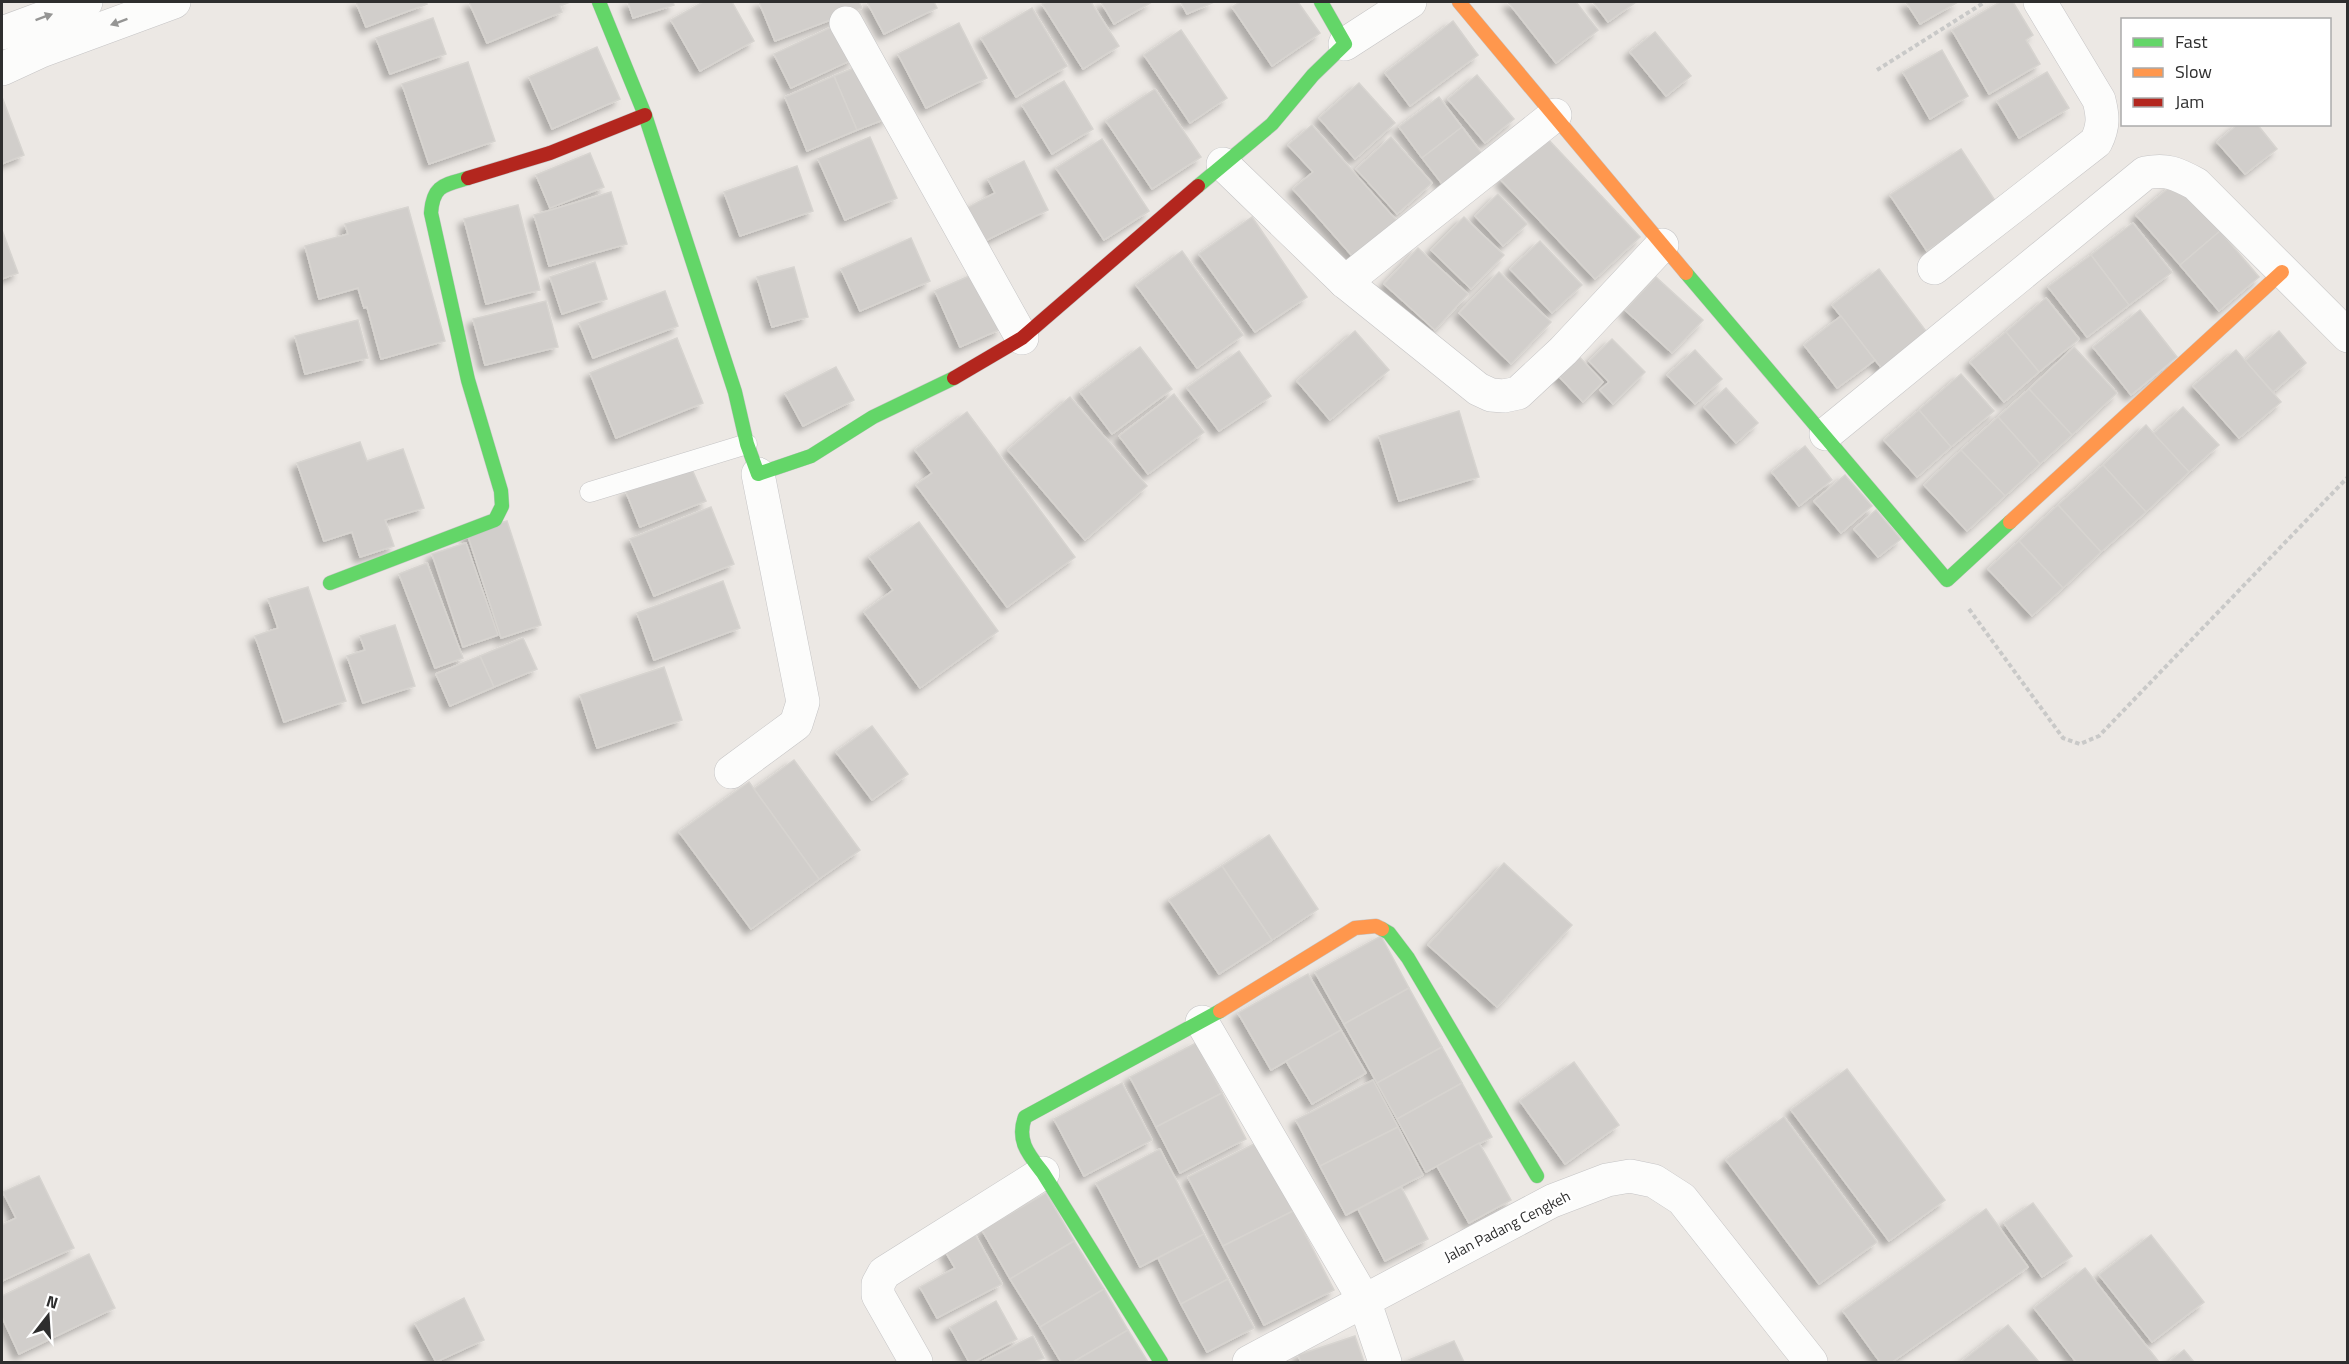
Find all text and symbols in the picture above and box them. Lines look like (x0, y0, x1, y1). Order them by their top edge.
one-way arrow (35, 12, 53, 22)
one-way arrow (110, 18, 128, 27)
legend (2121, 18, 2331, 126)
text: Fast (2175, 28, 2208, 55)
text: Slow (2175, 58, 2212, 85)
text: Jam (2175, 88, 2204, 115)
street label: Jalan Padang Cengkeh (1440, 1184, 1574, 1268)
north arrow (18, 1286, 78, 1346)
text: N (44, 1289, 61, 1315)

